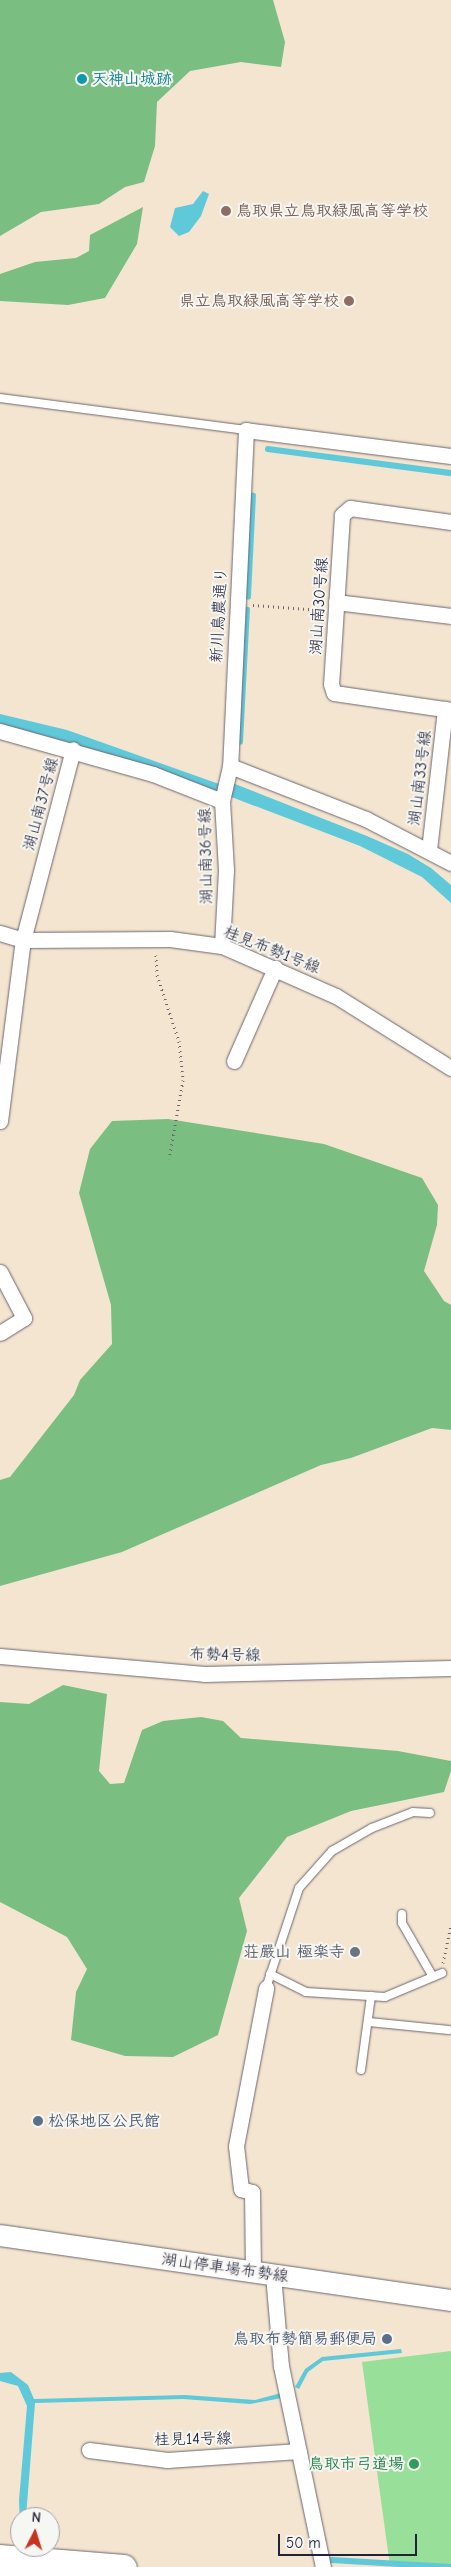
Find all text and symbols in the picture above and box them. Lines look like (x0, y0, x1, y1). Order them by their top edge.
place label: 天神山城跡 (92, 69, 172, 89)
marker: 天神山城跡 (76, 73, 88, 85)
place label: 鳥取県立鳥取緑風高等学校 (236, 201, 428, 221)
marker: 鳥取県立鳥取緑風高等学校 (220, 205, 232, 217)
place label: 県立鳥取緑風高等学校 (179, 291, 339, 311)
marker: 県立鳥取緑風高等学校 (343, 295, 355, 307)
street label: 湖山南30号線 (306, 557, 332, 655)
street label: 新川鳥農通り (207, 567, 231, 663)
street label: 湖山南33号線 (405, 729, 435, 827)
street label: 湖山南37号線 (19, 755, 63, 853)
street label: 湖山南36号線 (196, 807, 216, 905)
street label: 桂見布勢1号線 (221, 922, 323, 978)
street label: 布勢4号線 (189, 1645, 261, 1665)
place label: 荘嚴山 極楽寺 (243, 1942, 345, 1962)
marker: 荘嚴山 極楽寺 (349, 1946, 361, 1958)
place label: 松保地区公民館 (48, 2111, 160, 2131)
marker: 松保地区公民館 (32, 2115, 44, 2127)
street label: 湖山停車場布勢線 (160, 2250, 290, 2286)
place label: 鳥取布勢簡易郵便局 (233, 2329, 377, 2349)
marker: 鳥取布勢簡易郵便局 (381, 2333, 393, 2345)
street label: 桂見14号線 (154, 2429, 232, 2449)
place label: 鳥取市弓道場 (308, 2454, 404, 2474)
marker: 鳥取市弓道場 (408, 2458, 420, 2470)
north arrow (10, 2507, 60, 2557)
text: N (31, 2509, 42, 2526)
scale bar (281, 2524, 420, 2556)
text: 50 m (286, 2534, 321, 2552)

